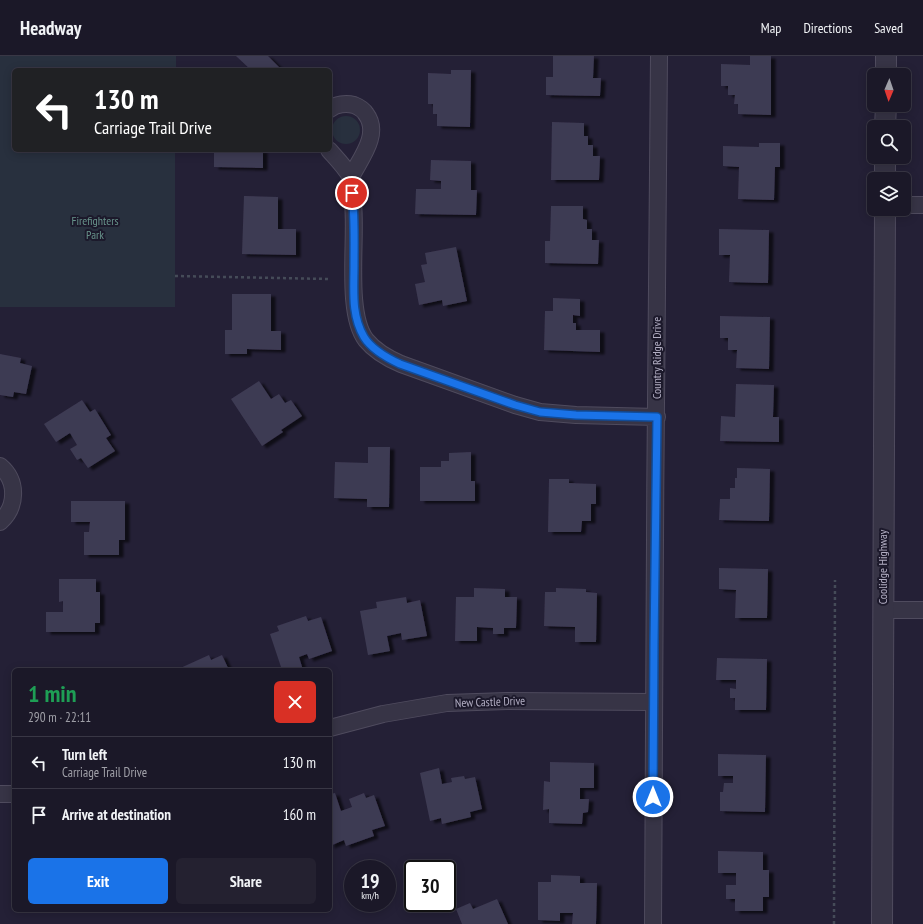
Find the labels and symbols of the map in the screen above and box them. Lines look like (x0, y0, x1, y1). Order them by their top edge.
north arrow (867, 68, 911, 112)
pin (335, 176, 369, 210)
park label: Firefighters Park (71, 213, 119, 242)
street label: Country Ridge Drive (649, 317, 664, 399)
street label: Coolidge Highway (875, 529, 890, 604)
street label: New Castle Drive (455, 693, 525, 710)
position arrow (632, 776, 674, 818)
speed limit sign: 30 (404, 860, 456, 912)

